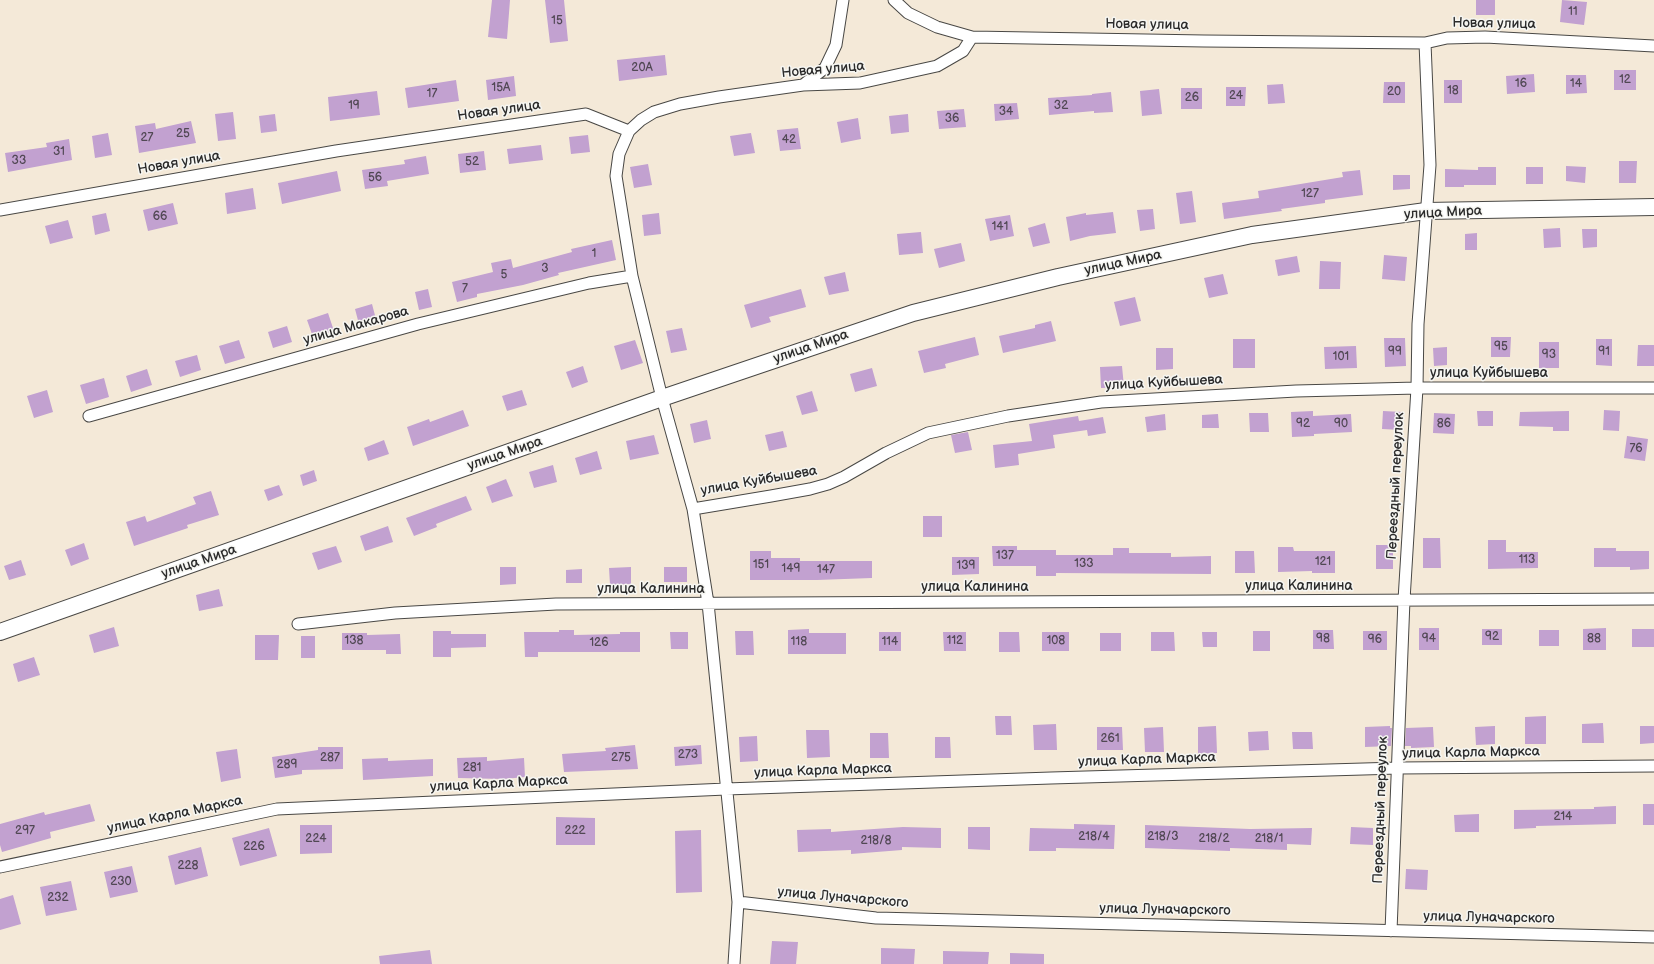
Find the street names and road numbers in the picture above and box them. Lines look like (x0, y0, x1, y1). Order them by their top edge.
street label: Новая улица (1452, 15, 1536, 33)
street label: Новая улица (1105, 16, 1189, 34)
street label: Новая улица (781, 58, 865, 82)
street label: Новая улица (456, 97, 542, 125)
street label: Новая улица (136, 147, 222, 179)
street label: улица Мира (1404, 203, 1482, 223)
street label: улица Мира (1083, 247, 1163, 279)
street label: улица Макарова (301, 303, 411, 349)
street label: улица Мира (771, 326, 851, 368)
street label: улица Куйбышева (1430, 365, 1548, 381)
street label: улица Куйбышева (1105, 372, 1223, 394)
street label: Переездный переулок (1384, 412, 1408, 560)
street label: улица Мира (465, 433, 545, 475)
street label: улица Куйбышева (699, 462, 819, 500)
street label: улица Мира (159, 541, 239, 583)
street label: улица Калинина (1245, 578, 1353, 594)
street label: улица Калинина (921, 579, 1029, 595)
street label: улица Калинина (597, 581, 705, 597)
street label: Переездный переулок (1370, 736, 1392, 884)
street label: улица Карла Маркса (1402, 743, 1540, 763)
street label: улица Карла Маркса (1078, 749, 1216, 771)
street label: улица Карла Маркса (754, 760, 892, 782)
street label: улица Карла Маркса (430, 772, 568, 796)
street label: улица Карла Маркса (106, 792, 244, 838)
street label: улица Луначарского (777, 884, 909, 912)
street label: улица Луначарского (1099, 900, 1231, 920)
street label: улица Луначарского (1423, 908, 1555, 928)

